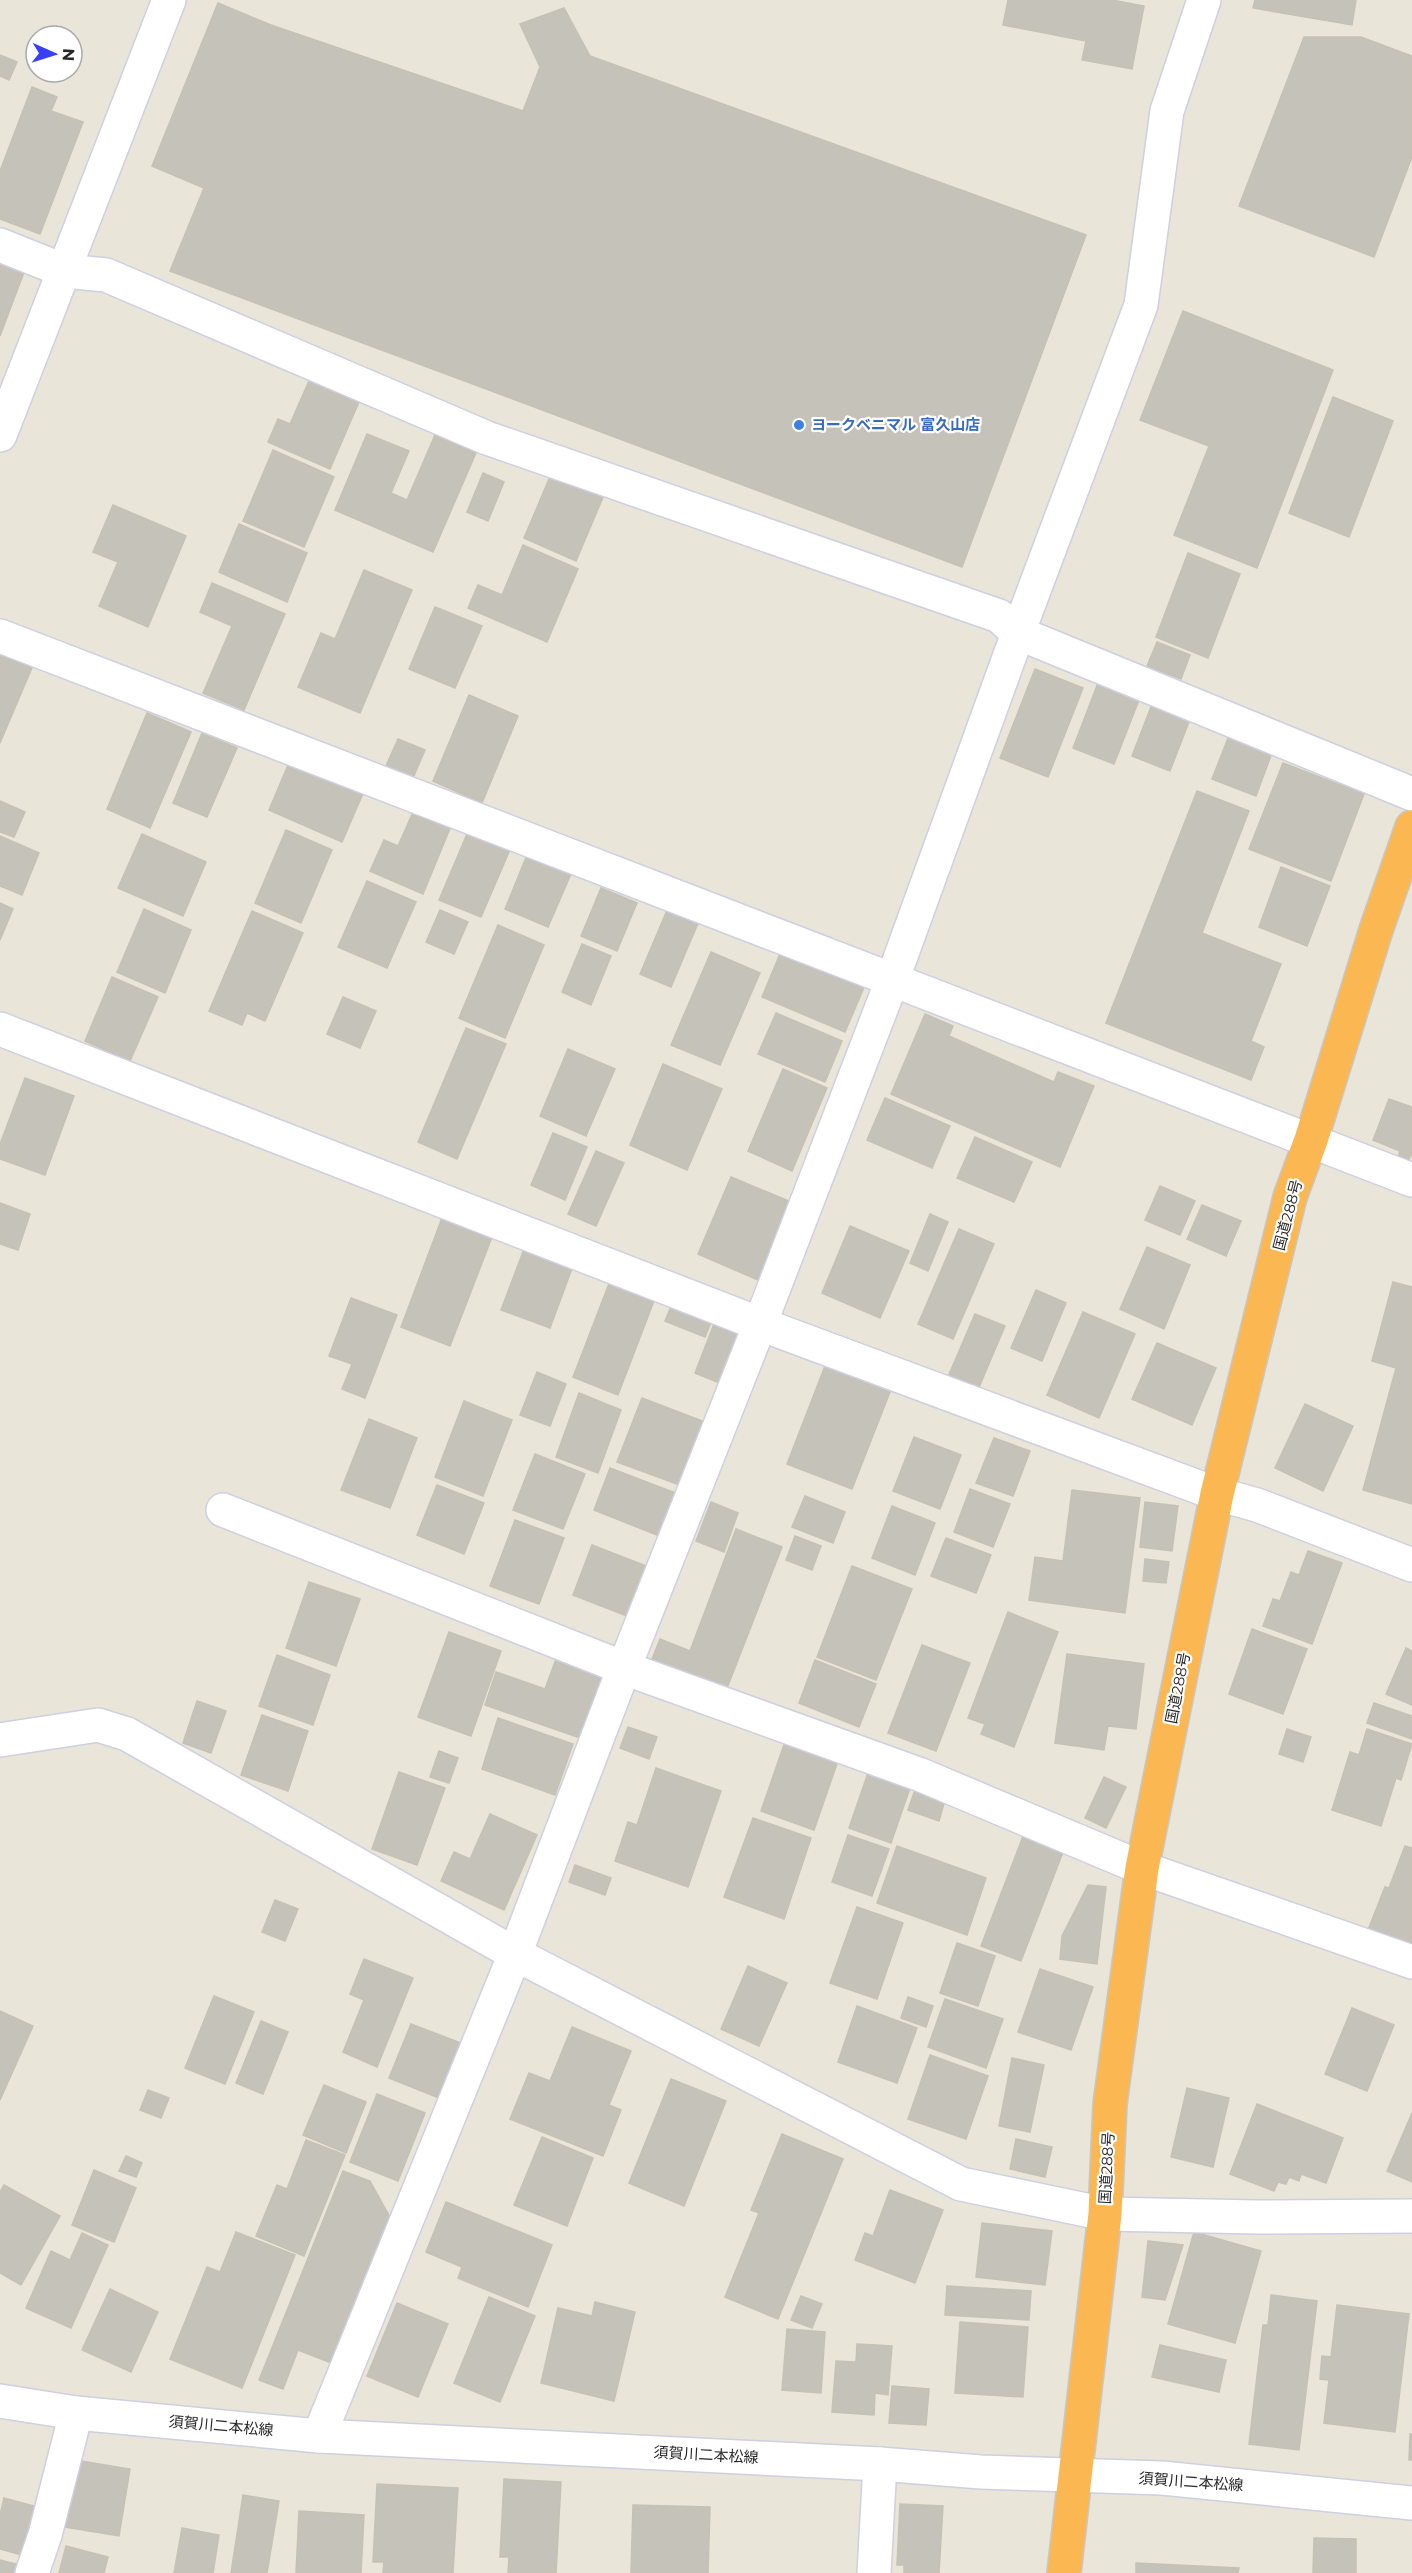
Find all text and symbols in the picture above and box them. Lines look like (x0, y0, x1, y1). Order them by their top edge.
north arrow (24, 24, 84, 84)
text: N (59, 48, 78, 62)
place label: ヨークベニマル 富久山店 (811, 415, 980, 434)
marker: ヨークベニマル 富久山店 (792, 418, 806, 432)
street label: 国道288号 (1269, 1177, 1306, 1252)
street label: 国道288号 (1161, 1650, 1194, 1725)
street label: 国道288号 (1095, 2131, 1118, 2205)
street label: 須賀川二本松線 (168, 2411, 274, 2440)
street label: 須賀川二本松線 (653, 2442, 759, 2467)
street label: 須賀川二本松線 (1138, 2468, 1244, 2495)

